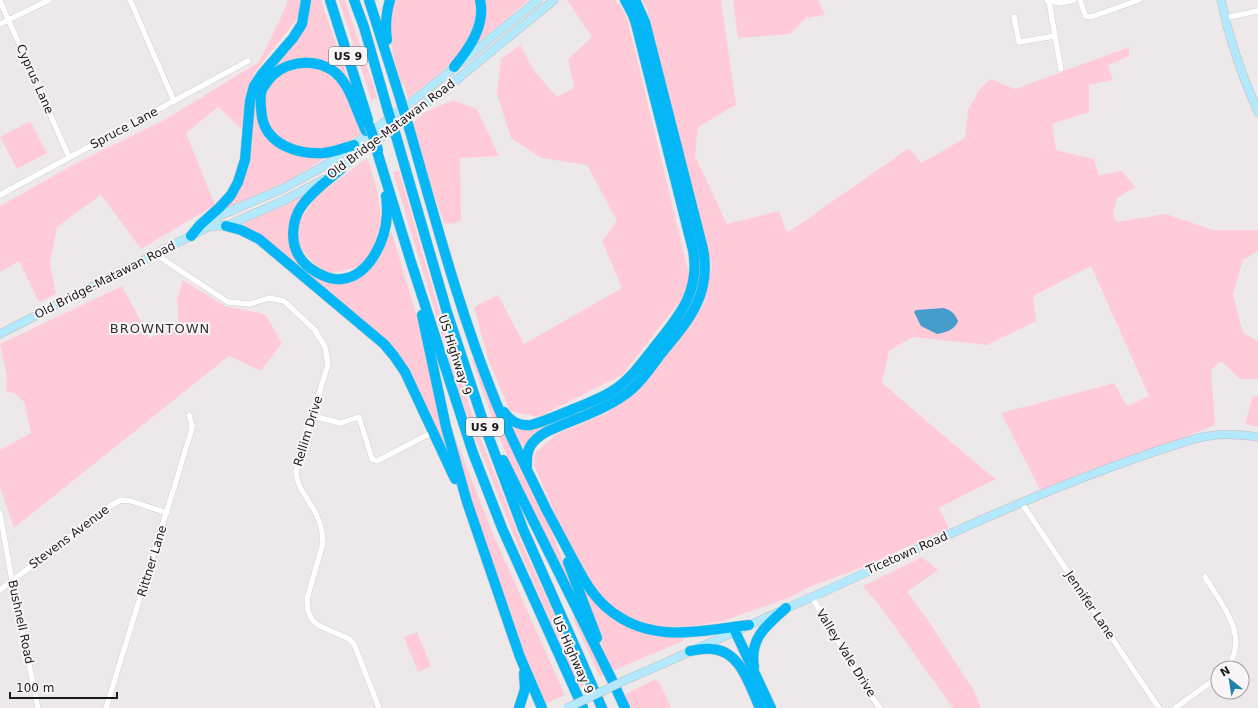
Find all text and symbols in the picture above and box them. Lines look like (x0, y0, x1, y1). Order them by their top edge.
street label: Cyprus Lane (13, 42, 57, 116)
road number: US 9 (329, 47, 367, 65)
street label: Old Bridge-Matawan Road (324, 76, 458, 182)
street label: Spruce Lane (88, 104, 160, 152)
street label: Old Bridge-Matawan Road (32, 238, 178, 322)
street label: US Highway 9 (435, 313, 475, 397)
district label: BROWNTOWN (110, 321, 210, 336)
street label: Rellim Drive (291, 394, 325, 468)
road number: US 9 (466, 418, 504, 436)
street label: Stevens Avenue (26, 502, 112, 572)
street label: Rittner Lane (135, 524, 169, 598)
street label: Ticetown Road (863, 529, 950, 578)
street label: Jennifer Lane (1062, 568, 1118, 642)
street label: Bushnell Road (5, 579, 37, 665)
street label: Valley Vale Drive (813, 607, 879, 699)
street label: US Highway 9 (550, 614, 596, 696)
north arrow (1210, 660, 1250, 700)
text: N (1218, 664, 1232, 680)
scale bar (10, 674, 117, 700)
text: 100 m (16, 681, 54, 695)

